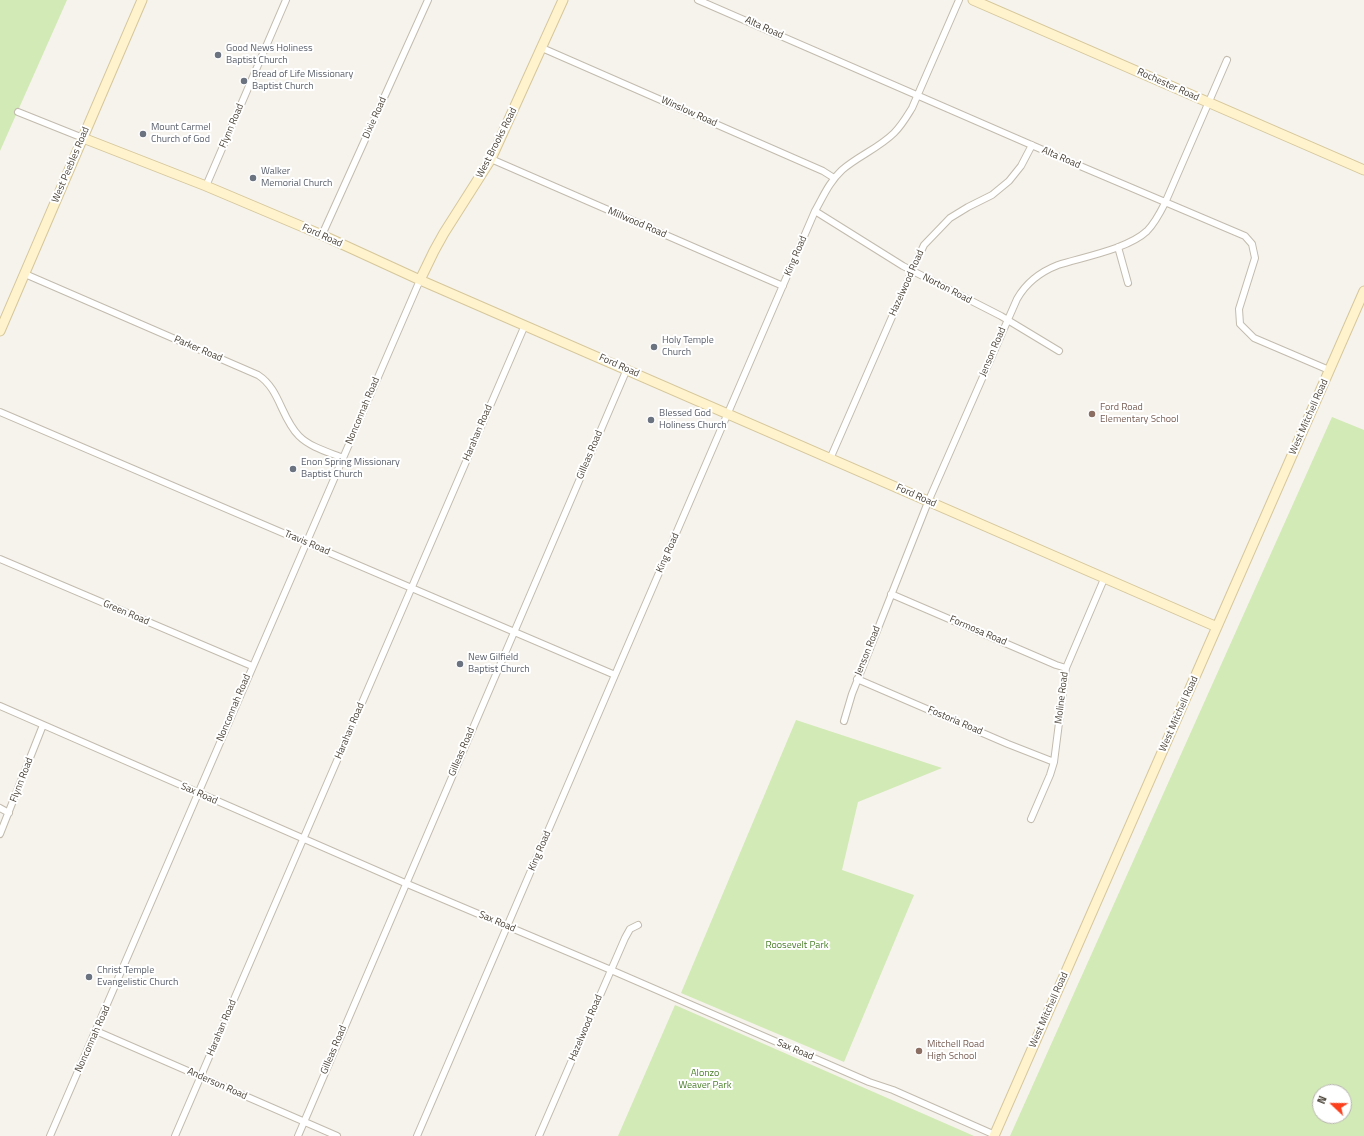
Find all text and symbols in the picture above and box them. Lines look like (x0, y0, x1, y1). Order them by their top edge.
street label: Alta Road (743, 14, 785, 42)
place label: Good News Holiness Baptist Church (226, 43, 313, 66)
marker: Good News Holiness Baptist Church (213, 50, 223, 60)
street label: Rochester Road (1135, 66, 1201, 104)
place label: Bread of Life Missionary Baptist Church (252, 69, 353, 92)
marker: Bread of Life Missionary Baptist Church (239, 76, 249, 86)
street label: Winslow Road (659, 94, 719, 130)
street label: Dixie Road (361, 95, 389, 141)
street label: Flynn Road (217, 102, 247, 150)
street label: West Brooks Road (474, 106, 520, 180)
place label: Mount Carmel Church of God (151, 122, 211, 146)
street label: West Peebles Road (50, 125, 92, 205)
marker: Mount Carmel Church of God (138, 129, 148, 139)
street label: Alta Road (1040, 145, 1082, 171)
place label: Walker Memorial Church (261, 166, 332, 190)
marker: Walker Memorial Church (248, 173, 258, 183)
street label: Millwood Road (606, 205, 668, 241)
street label: Ford Road (300, 222, 344, 250)
street label: King Road (782, 234, 810, 278)
street label: Hazelwood Road (887, 248, 927, 318)
street label: Norton Road (920, 272, 974, 306)
street label: Jenson Road (977, 326, 1009, 378)
street label: Parker Road (172, 333, 224, 365)
place label: Holy Temple Church (662, 335, 714, 358)
marker: Holy Temple Church (649, 342, 659, 352)
street label: Ford Road (597, 352, 641, 380)
street label: Nonconnah Road (343, 376, 383, 446)
street label: West Mitchell Road (1287, 377, 1331, 457)
place label: Ford Road Elementary School (1100, 402, 1179, 426)
street label: Harahan Road (461, 403, 495, 463)
place label: Blessed God Holiness Church (659, 408, 727, 432)
marker: Ford Road Elementary School (1087, 409, 1097, 419)
marker: Blessed God Holiness Church (646, 415, 656, 425)
street label: Gilleas Road (574, 429, 606, 481)
place label: Enon Spring Missionary Baptist Church (301, 457, 400, 480)
marker: Enon Spring Missionary Baptist Church (288, 464, 298, 474)
street label: Ford Road (894, 482, 938, 510)
street label: Travis Road (282, 528, 332, 558)
street label: King Road (654, 531, 682, 575)
street label: Green Road (101, 598, 151, 628)
street label: Formosa Road (948, 614, 1008, 648)
street label: Jenson Road (853, 624, 883, 678)
place label: New Gilfield Baptist Church (468, 652, 530, 676)
marker: New Gilfield Baptist Church (455, 659, 465, 669)
street label: Moline Road (1053, 671, 1071, 725)
street label: Nonconnah Road (214, 673, 254, 743)
street label: West Mitchell Road (1157, 674, 1201, 754)
street label: Harahan Road (333, 701, 367, 761)
street label: Fostoria Road (926, 704, 984, 738)
street label: Gilleas Road (446, 726, 478, 778)
street label: Flynn Road (8, 756, 36, 804)
street label: Sax Road (179, 781, 219, 807)
street label: King Road (526, 829, 554, 873)
street label: Sax Road (477, 909, 517, 935)
park label: Roosevelt Park (765, 940, 829, 952)
place label: Christ Temple Evangelistic Church (97, 965, 178, 988)
street label: West Mitchell Road (1027, 970, 1071, 1050)
marker: Christ Temple Evangelistic Church (84, 972, 94, 982)
street label: Hazelwood Road (567, 993, 605, 1063)
street label: Harahan Road (205, 998, 239, 1058)
street label: Nonconnah Road (73, 1004, 113, 1074)
street label: Gilleas Road (318, 1024, 350, 1076)
street label: Sax Road (775, 1037, 815, 1063)
place label: Mitchell Road High School (927, 1039, 984, 1062)
marker: Mitchell Road High School (914, 1046, 924, 1056)
street label: Anderson Road (185, 1065, 249, 1103)
park label: Alonzo Weaver Park (678, 1068, 732, 1092)
north arrow (1312, 1084, 1352, 1124)
text: N (1313, 1093, 1331, 1106)

